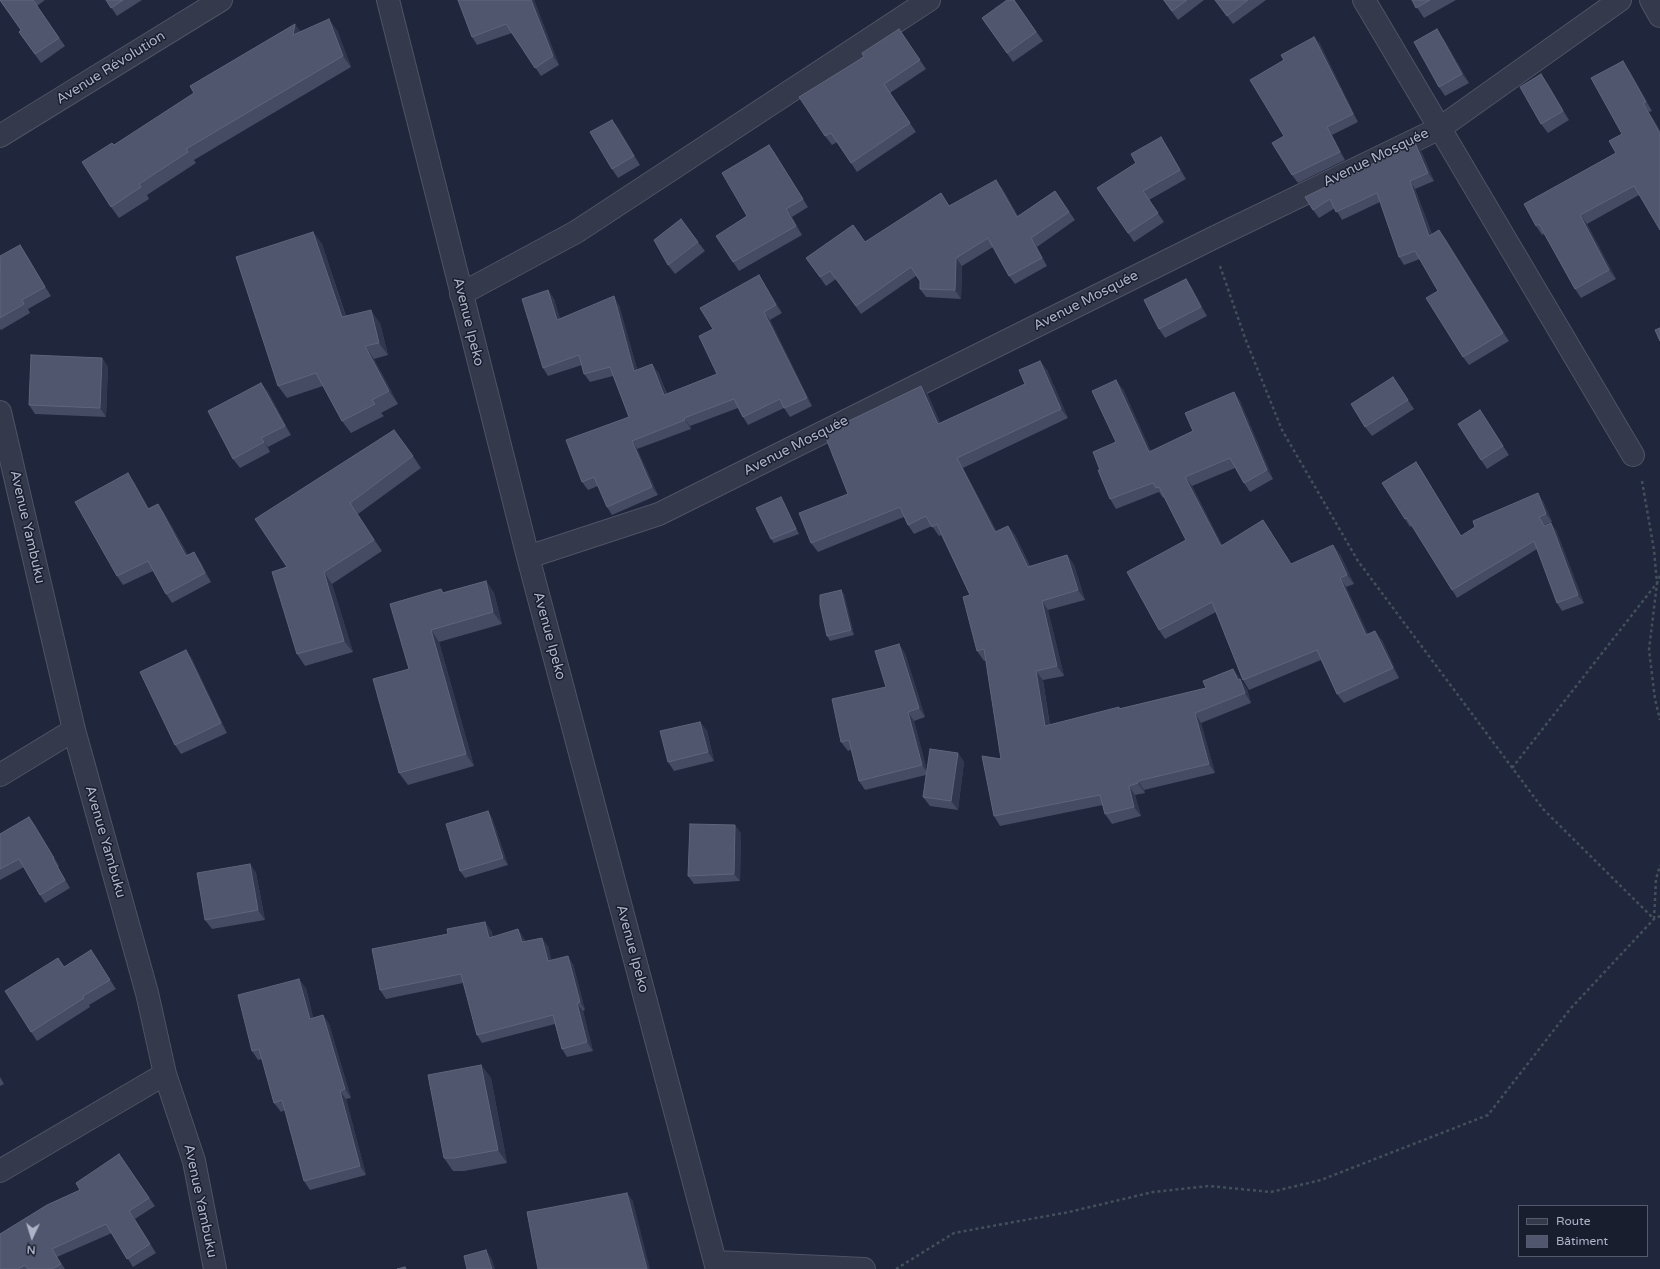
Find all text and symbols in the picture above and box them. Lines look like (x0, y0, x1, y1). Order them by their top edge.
street label: Avenue Révolution (53, 28, 169, 108)
street label: Avenue Mosquée (1320, 125, 1432, 191)
street label: Avenue Mosquée (1031, 267, 1141, 335)
street label: Avenue Ipeko (449, 276, 487, 368)
street label: Avenue Mosquée (741, 412, 851, 480)
street label: Avenue Yambuku (6, 469, 48, 585)
street label: Avenue Ipeko (529, 590, 569, 682)
street label: Avenue Yambuku (81, 784, 129, 900)
street label: Avenue Ipeko (612, 903, 652, 995)
street label: Avenue Yambuku (180, 1143, 220, 1259)
legend (1518, 1205, 1648, 1257)
text: Route (1556, 1214, 1590, 1228)
north arrow (12, 1217, 52, 1257)
text: Bâtiment (1556, 1234, 1608, 1248)
text: N (26, 1243, 36, 1256)

